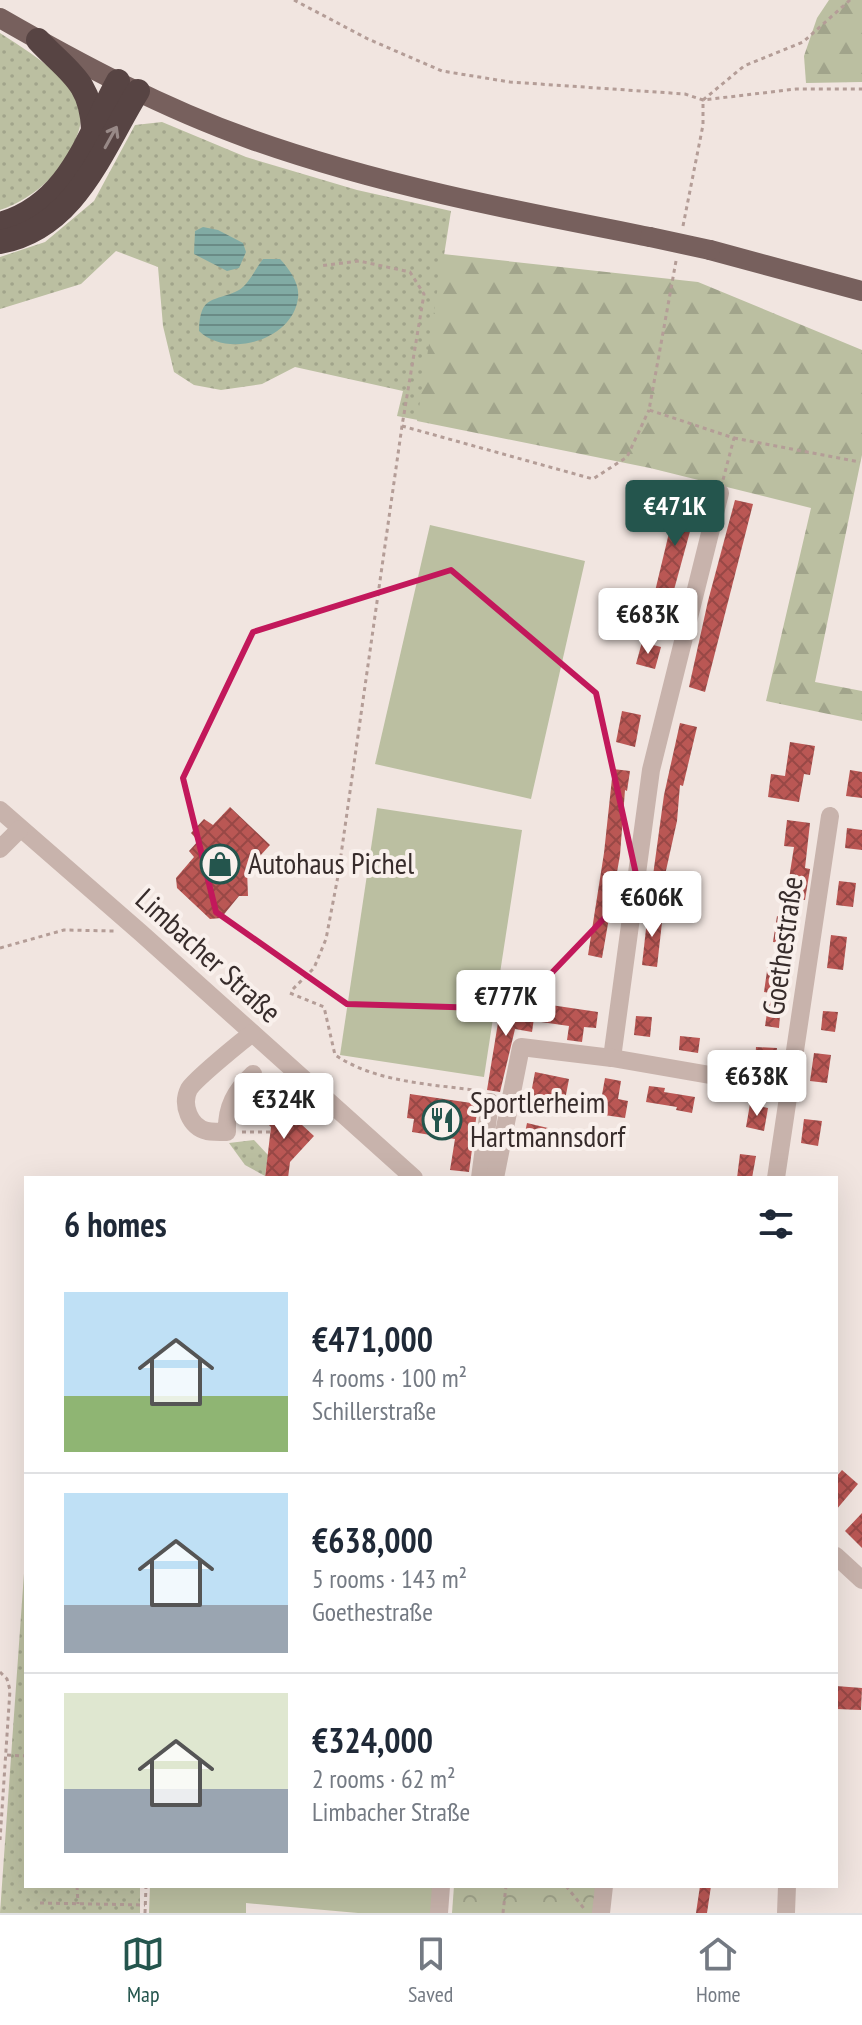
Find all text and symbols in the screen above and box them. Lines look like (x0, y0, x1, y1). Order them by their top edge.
one-way arrow (104, 126, 119, 150)
pin: €471K (619, 480, 731, 548)
text: €471K (643, 489, 707, 522)
pin: €683K (592, 588, 704, 656)
text: €683K (616, 597, 680, 630)
shop icon: Autohaus Pichel (199, 843, 241, 885)
place label: Autohaus Pichel (248, 843, 414, 882)
pin: €606K (596, 871, 708, 939)
street label: Goethestraße (752, 874, 811, 1018)
street label: Limbacher Straße (128, 879, 290, 1031)
text: €606K (620, 880, 684, 913)
pin: €777K (450, 970, 562, 1038)
text: €777K (474, 979, 538, 1012)
pin: €638K (701, 1050, 813, 1118)
text: €638K (725, 1059, 789, 1092)
pin: €324K (228, 1073, 340, 1141)
text: €324K (252, 1082, 316, 1115)
place label: Sportlerheim Hartmannsdorf (470, 1082, 626, 1155)
restaurant icon: Sportlerheim Hartmannsdorf (421, 1099, 463, 1141)
text: 6 homes (64, 1202, 167, 1246)
icon: filters (754, 1202, 798, 1246)
text: €471,000 (312, 1317, 433, 1361)
icon: home (128, 1324, 224, 1420)
text: 4 rooms · 100 m² (312, 1361, 467, 1394)
text: Schillerstraße (312, 1394, 436, 1427)
text: €638,000 (312, 1518, 433, 1562)
icon: home (128, 1525, 224, 1621)
text: 5 rooms · 143 m² (312, 1562, 467, 1595)
text: Goethestraße (312, 1595, 433, 1628)
text: €324,000 (312, 1718, 433, 1762)
icon: home (128, 1725, 224, 1821)
text: 2 rooms · 62 m² (312, 1762, 456, 1795)
text: Limbacher Straße (312, 1795, 470, 1828)
tab: Map (121, 1932, 165, 2008)
tab: Saved (408, 1932, 453, 2008)
tab: Home (696, 1932, 741, 2008)

